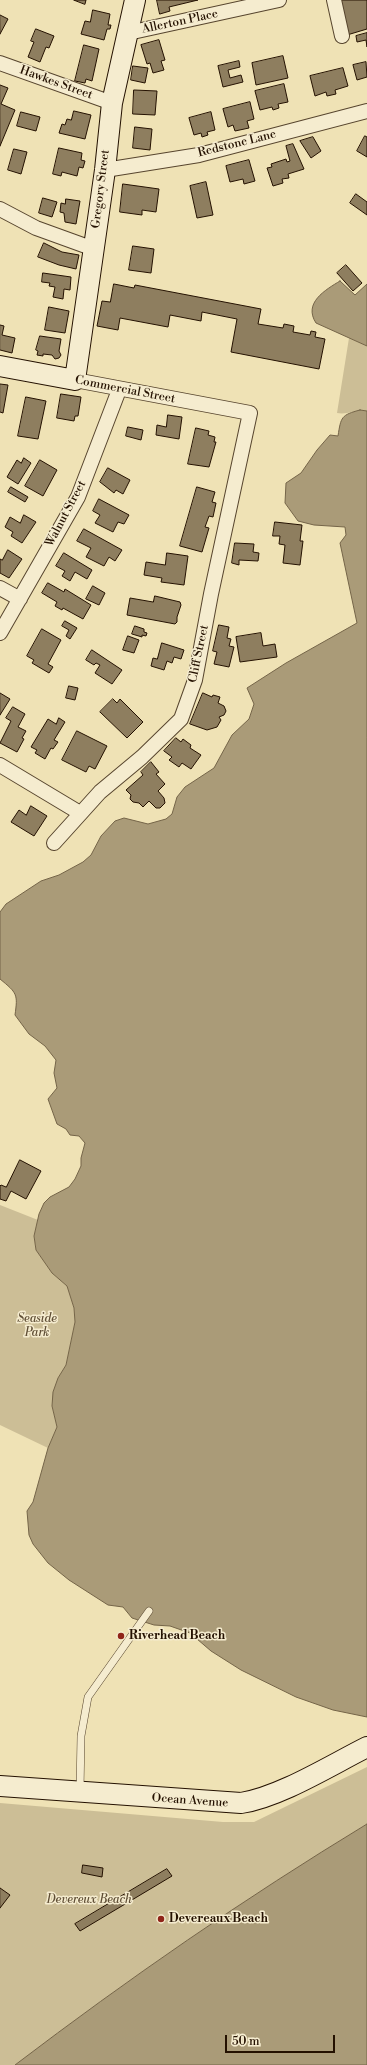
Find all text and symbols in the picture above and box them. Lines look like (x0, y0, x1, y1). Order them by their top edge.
street label: Allerton Place (141, 7, 219, 37)
street label: Hawkes Street (18, 63, 94, 103)
street label: Redstone Lane (196, 127, 278, 161)
street label: Gregory Street (89, 149, 113, 229)
street label: Commercial Street (74, 373, 176, 407)
street label: Walnut Street (42, 478, 90, 550)
street label: Cliff Street (186, 624, 212, 684)
park label: Seaside Park (17, 1312, 57, 1340)
place label: Riverhead Beach (129, 1629, 225, 1643)
marker: Riverhead Beach (116, 1631, 126, 1641)
street label: Ocean Avenue (151, 1791, 229, 1811)
park label: Devereux Beach (46, 1893, 132, 1907)
place label: Devereaux Beach (169, 1912, 268, 1926)
marker: Devereaux Beach (156, 1914, 166, 1924)
scale bar (227, 2027, 337, 2053)
text: 50 m (232, 2034, 260, 2049)

